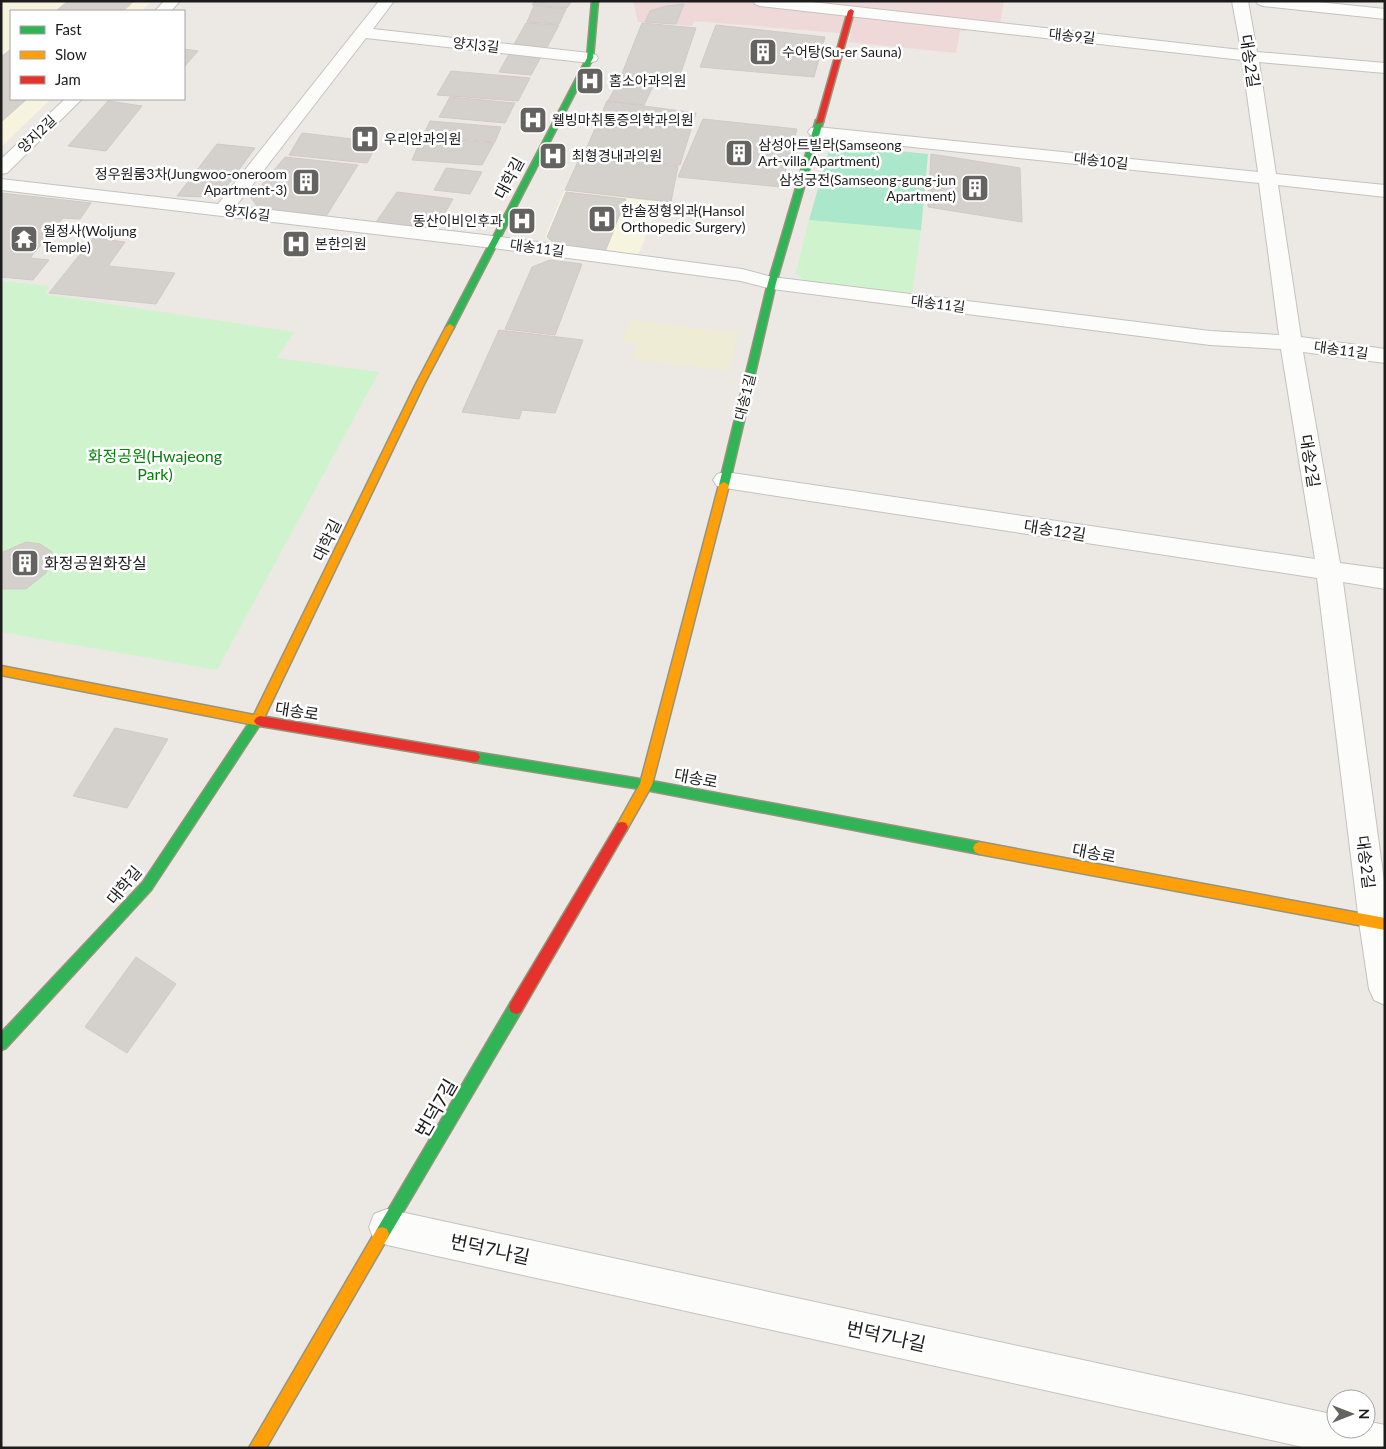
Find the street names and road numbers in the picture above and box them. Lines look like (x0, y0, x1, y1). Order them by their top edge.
street label: 대송9길 (1048, 25, 1096, 46)
street label: 대송2길 (1237, 33, 1264, 89)
street label: 양지3길 (452, 34, 500, 55)
street label: 양지2길 (14, 111, 59, 156)
street label: 대송10길 (1073, 149, 1129, 172)
street label: 대학길 (490, 154, 527, 202)
street label: 양지6길 (223, 201, 271, 224)
street label: 대송11길 (509, 235, 565, 260)
street label: 대송11길 (910, 292, 966, 315)
street label: 대송11길 (1313, 337, 1369, 362)
street label: 대송1길 (731, 372, 758, 422)
street label: 대송2길 (1297, 433, 1324, 489)
street label: 대송12길 (1023, 515, 1088, 544)
street label: 대학길 (308, 516, 345, 564)
street label: 대송로 (274, 698, 321, 723)
street label: 대송로 (673, 764, 720, 791)
street label: 대송2길 (1354, 834, 1379, 890)
street label: 대송로 (1071, 839, 1118, 866)
street label: 대학길 (102, 862, 145, 908)
street label: 번덕7길 (410, 1075, 461, 1141)
street label: 번덕7나길 (448, 1229, 532, 1268)
street label: 번덕7나길 (844, 1316, 928, 1355)

